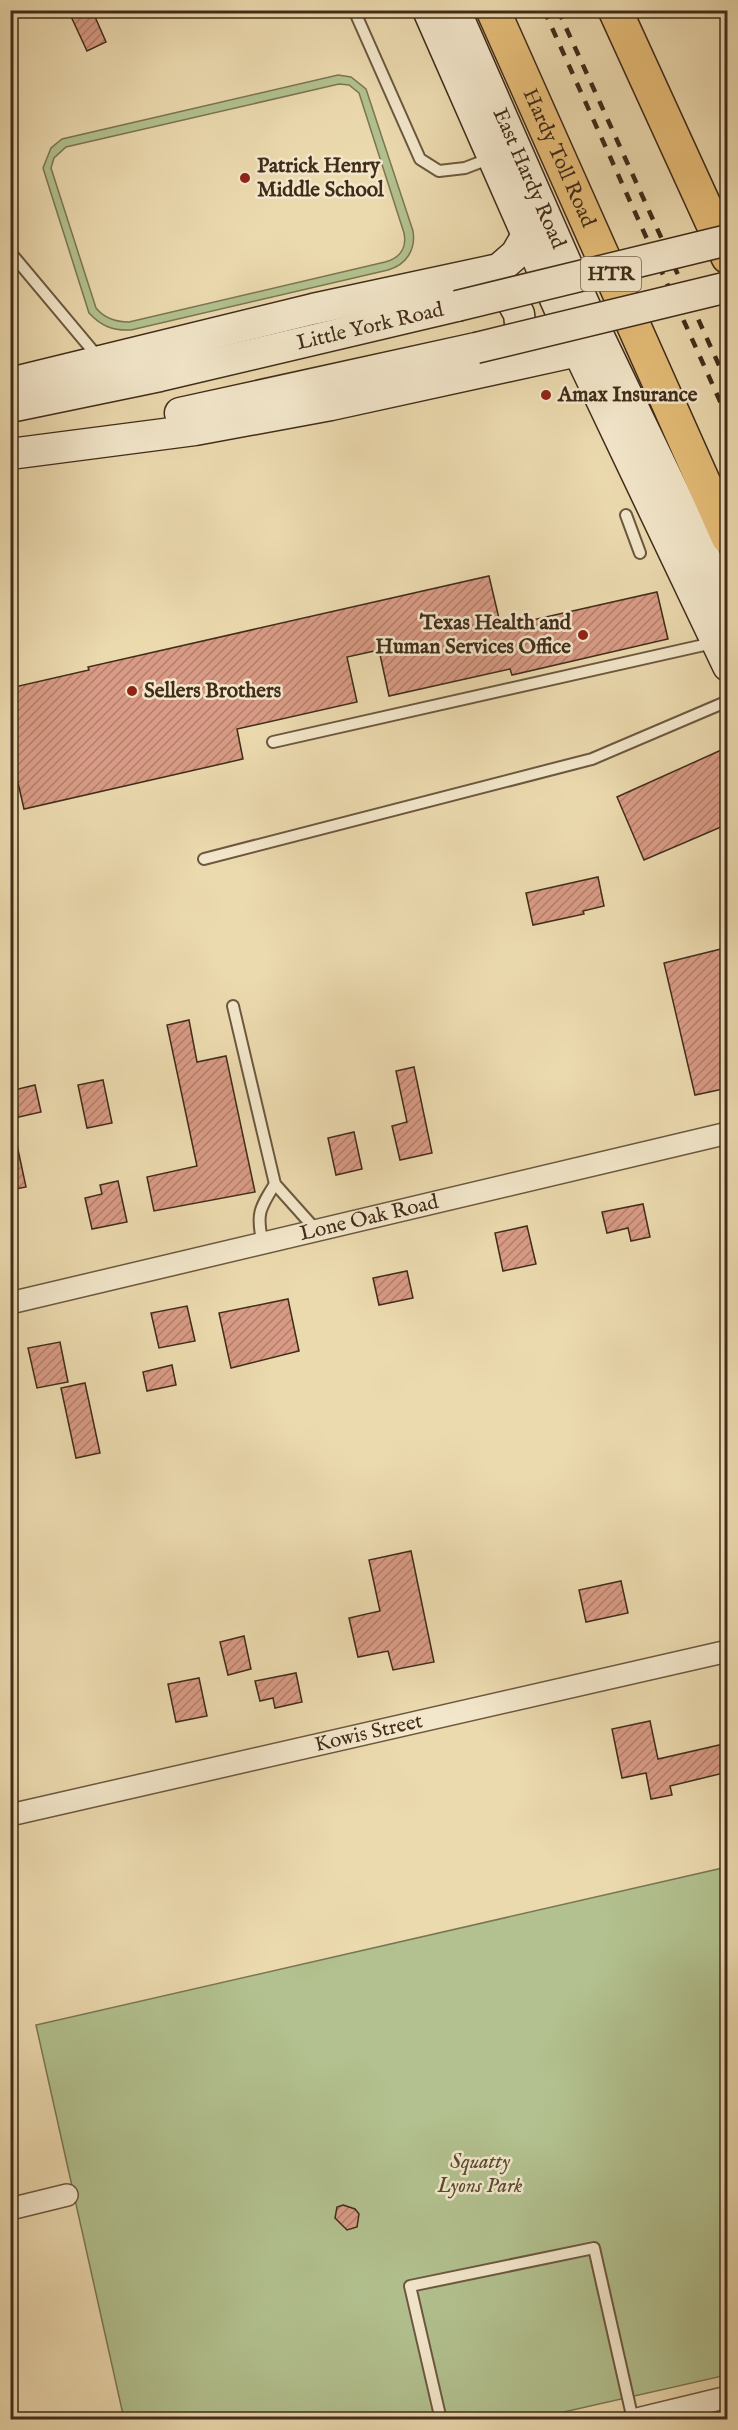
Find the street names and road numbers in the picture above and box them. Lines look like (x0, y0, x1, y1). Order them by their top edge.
street label: Hardy Toll Road (516, 84, 602, 232)
street label: East Hardy Road (486, 104, 572, 254)
road number: HTR (581, 257, 641, 291)
street label: Little York Road (294, 296, 447, 357)
street label: Lone Oak Road (297, 1188, 442, 1247)
street label: Kowis Street (312, 1708, 425, 1758)

